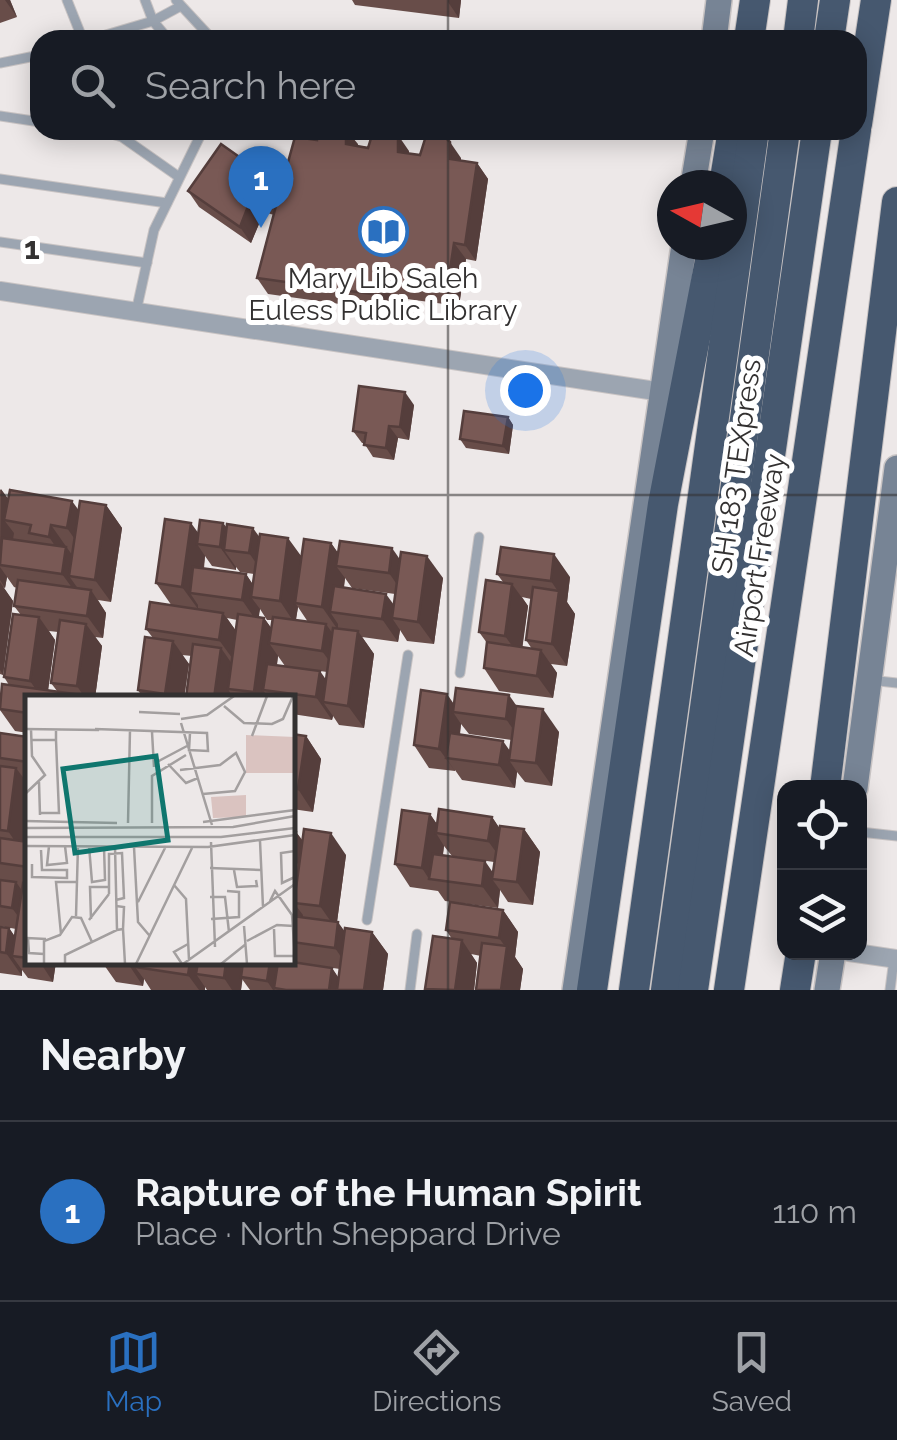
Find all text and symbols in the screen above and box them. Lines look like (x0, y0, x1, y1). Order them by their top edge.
search box (30, 30, 867, 140)
icon: search (65, 58, 120, 113)
text: Search here (145, 63, 356, 108)
pin: 1 (228, 146, 294, 228)
north arrow (657, 170, 747, 260)
library icon: Mary Lib Saleh Euless Public Library (357, 205, 409, 257)
text: 1 (24, 229, 40, 266)
place label: Mary Lib Saleh Euless Public Library (249, 262, 517, 327)
street label: SH 183 TEXpress (705, 357, 768, 576)
your location (500, 365, 551, 416)
street label: Airport Freeway (727, 451, 792, 659)
inset map (25, 695, 295, 965)
map controls (777, 780, 867, 960)
button: locate (777, 780, 867, 870)
button: layers (777, 870, 867, 960)
text: Nearby (40, 1031, 186, 1080)
text: Rapture of the Human Spirit (135, 1170, 642, 1215)
text: 1 (65, 1193, 80, 1230)
text: 110 m (772, 1193, 857, 1230)
text: Place · North Sheppard Drive (135, 1215, 561, 1252)
tab: Map (105, 1325, 162, 1418)
tab: Directions (372, 1325, 502, 1418)
tab: Saved (712, 1325, 792, 1418)

